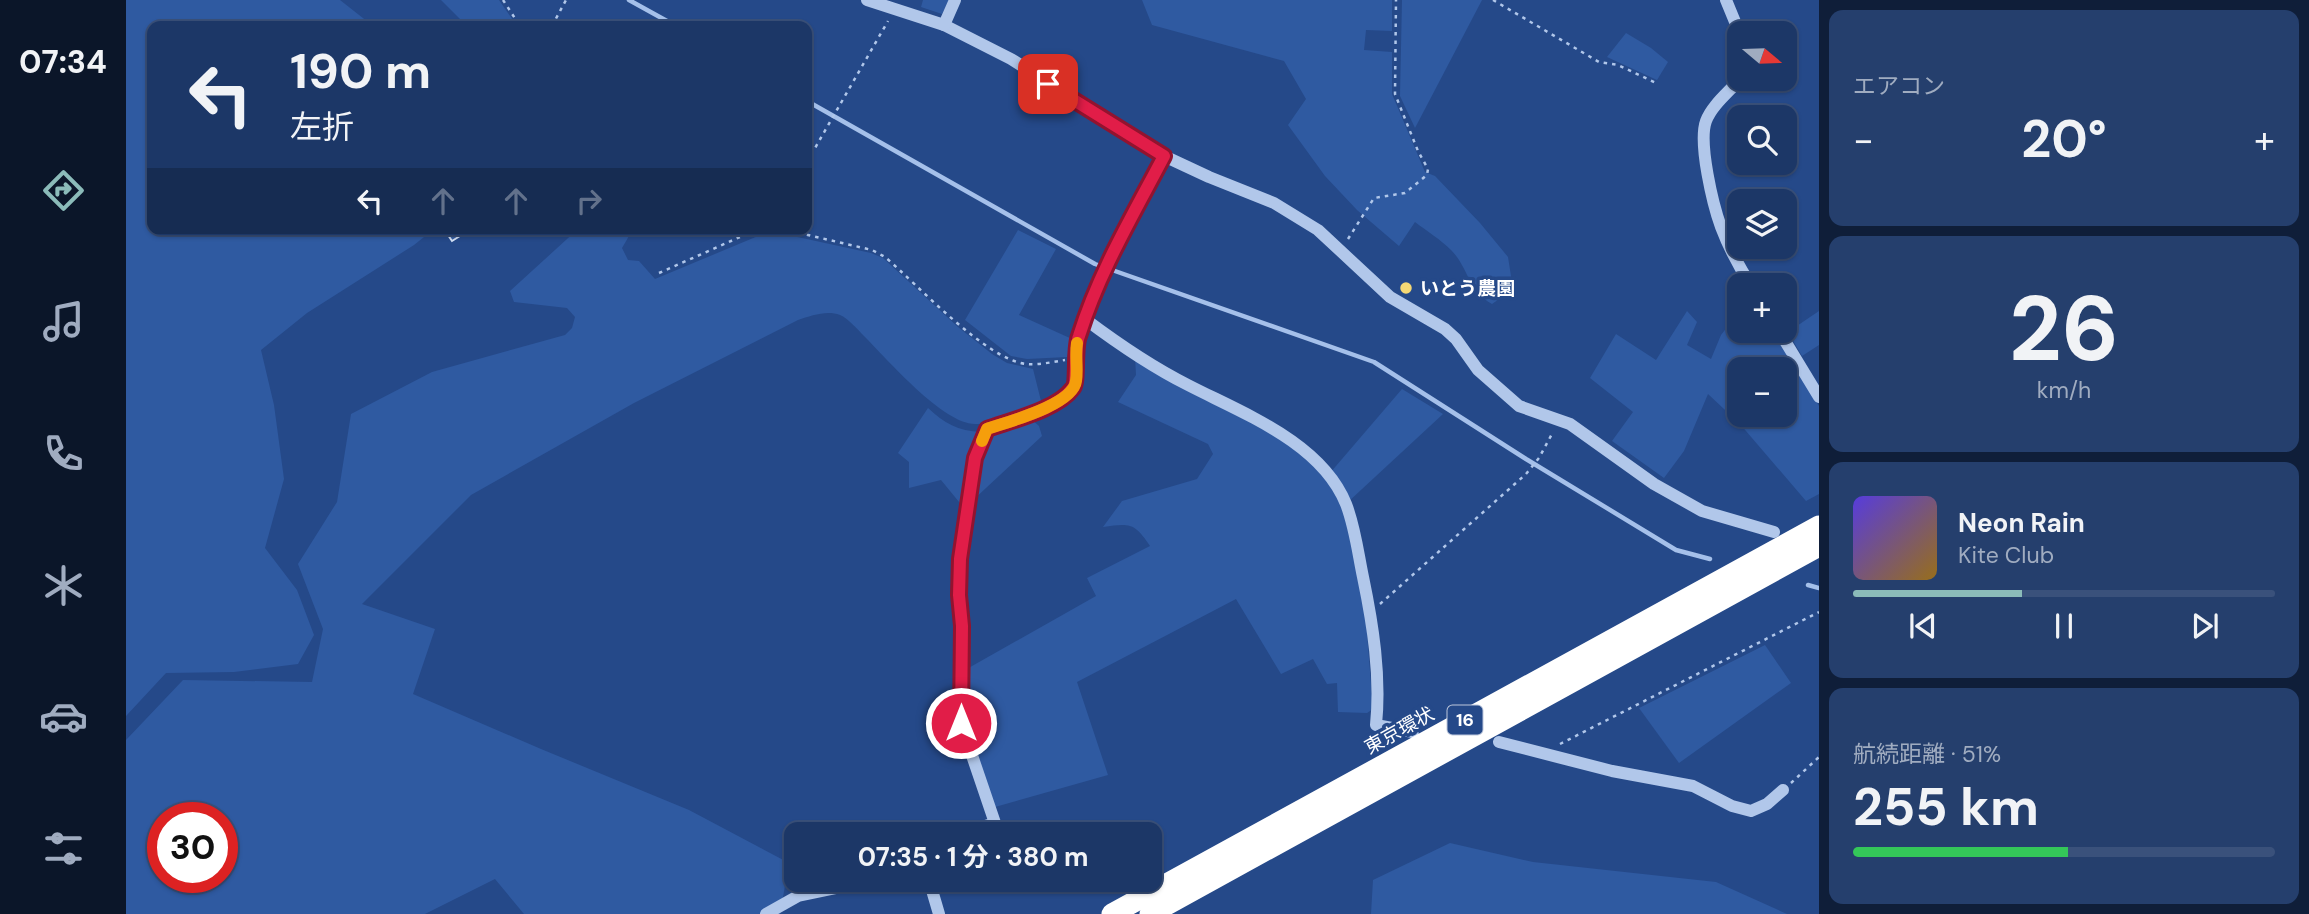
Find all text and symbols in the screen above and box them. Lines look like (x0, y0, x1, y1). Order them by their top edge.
north arrow (1727, 21, 1797, 91)
map controls (1727, 21, 1797, 427)
text: 190 m (290, 39, 431, 103)
text: 07:34 (19, 41, 107, 83)
icon: left (175, 49, 266, 140)
pin (1018, 54, 1078, 114)
icon: arrive (1029, 65, 1067, 103)
text: エアコン (1853, 71, 1945, 101)
button: search (1727, 105, 1797, 175)
text: 20° (2021, 105, 2107, 173)
text: 左折 (290, 106, 354, 148)
text: − (1853, 115, 1874, 165)
text: + (2254, 115, 2275, 165)
icon: directions (39, 166, 88, 215)
icon: left (351, 182, 389, 220)
icon: ahead (424, 182, 462, 220)
icon: ahead (497, 182, 535, 220)
icon: right (570, 182, 608, 220)
button: layers (1727, 189, 1797, 259)
text: 26 (2009, 270, 2119, 388)
button: + (1727, 273, 1797, 343)
place label: いとう農園 (1420, 276, 1515, 301)
marker: いとう農園 (1398, 280, 1414, 296)
icon: music (39, 297, 88, 346)
button: − (1727, 357, 1797, 427)
text: km/h (2037, 375, 2091, 405)
icon: phone (39, 429, 88, 478)
text: Neon Rain (1958, 506, 2085, 540)
text: Kite Club (1958, 540, 2054, 570)
icon: climate (39, 561, 88, 610)
icon: previous (1904, 607, 1942, 645)
icon: pause (2045, 607, 2083, 645)
icon: next (2186, 607, 2224, 645)
position arrow (924, 686, 998, 760)
icon: car (39, 692, 88, 741)
street label: 東京環状 (1360, 701, 1439, 760)
road number: 16 (1448, 706, 1482, 734)
text: 航続距離 · 51% (1853, 739, 2001, 769)
text: 255 km (1853, 773, 2039, 841)
speed limit sign: 30 (147, 802, 238, 893)
icon: filters (39, 824, 88, 873)
text: 07:35 · 1 分 · 380 m (858, 840, 1088, 874)

